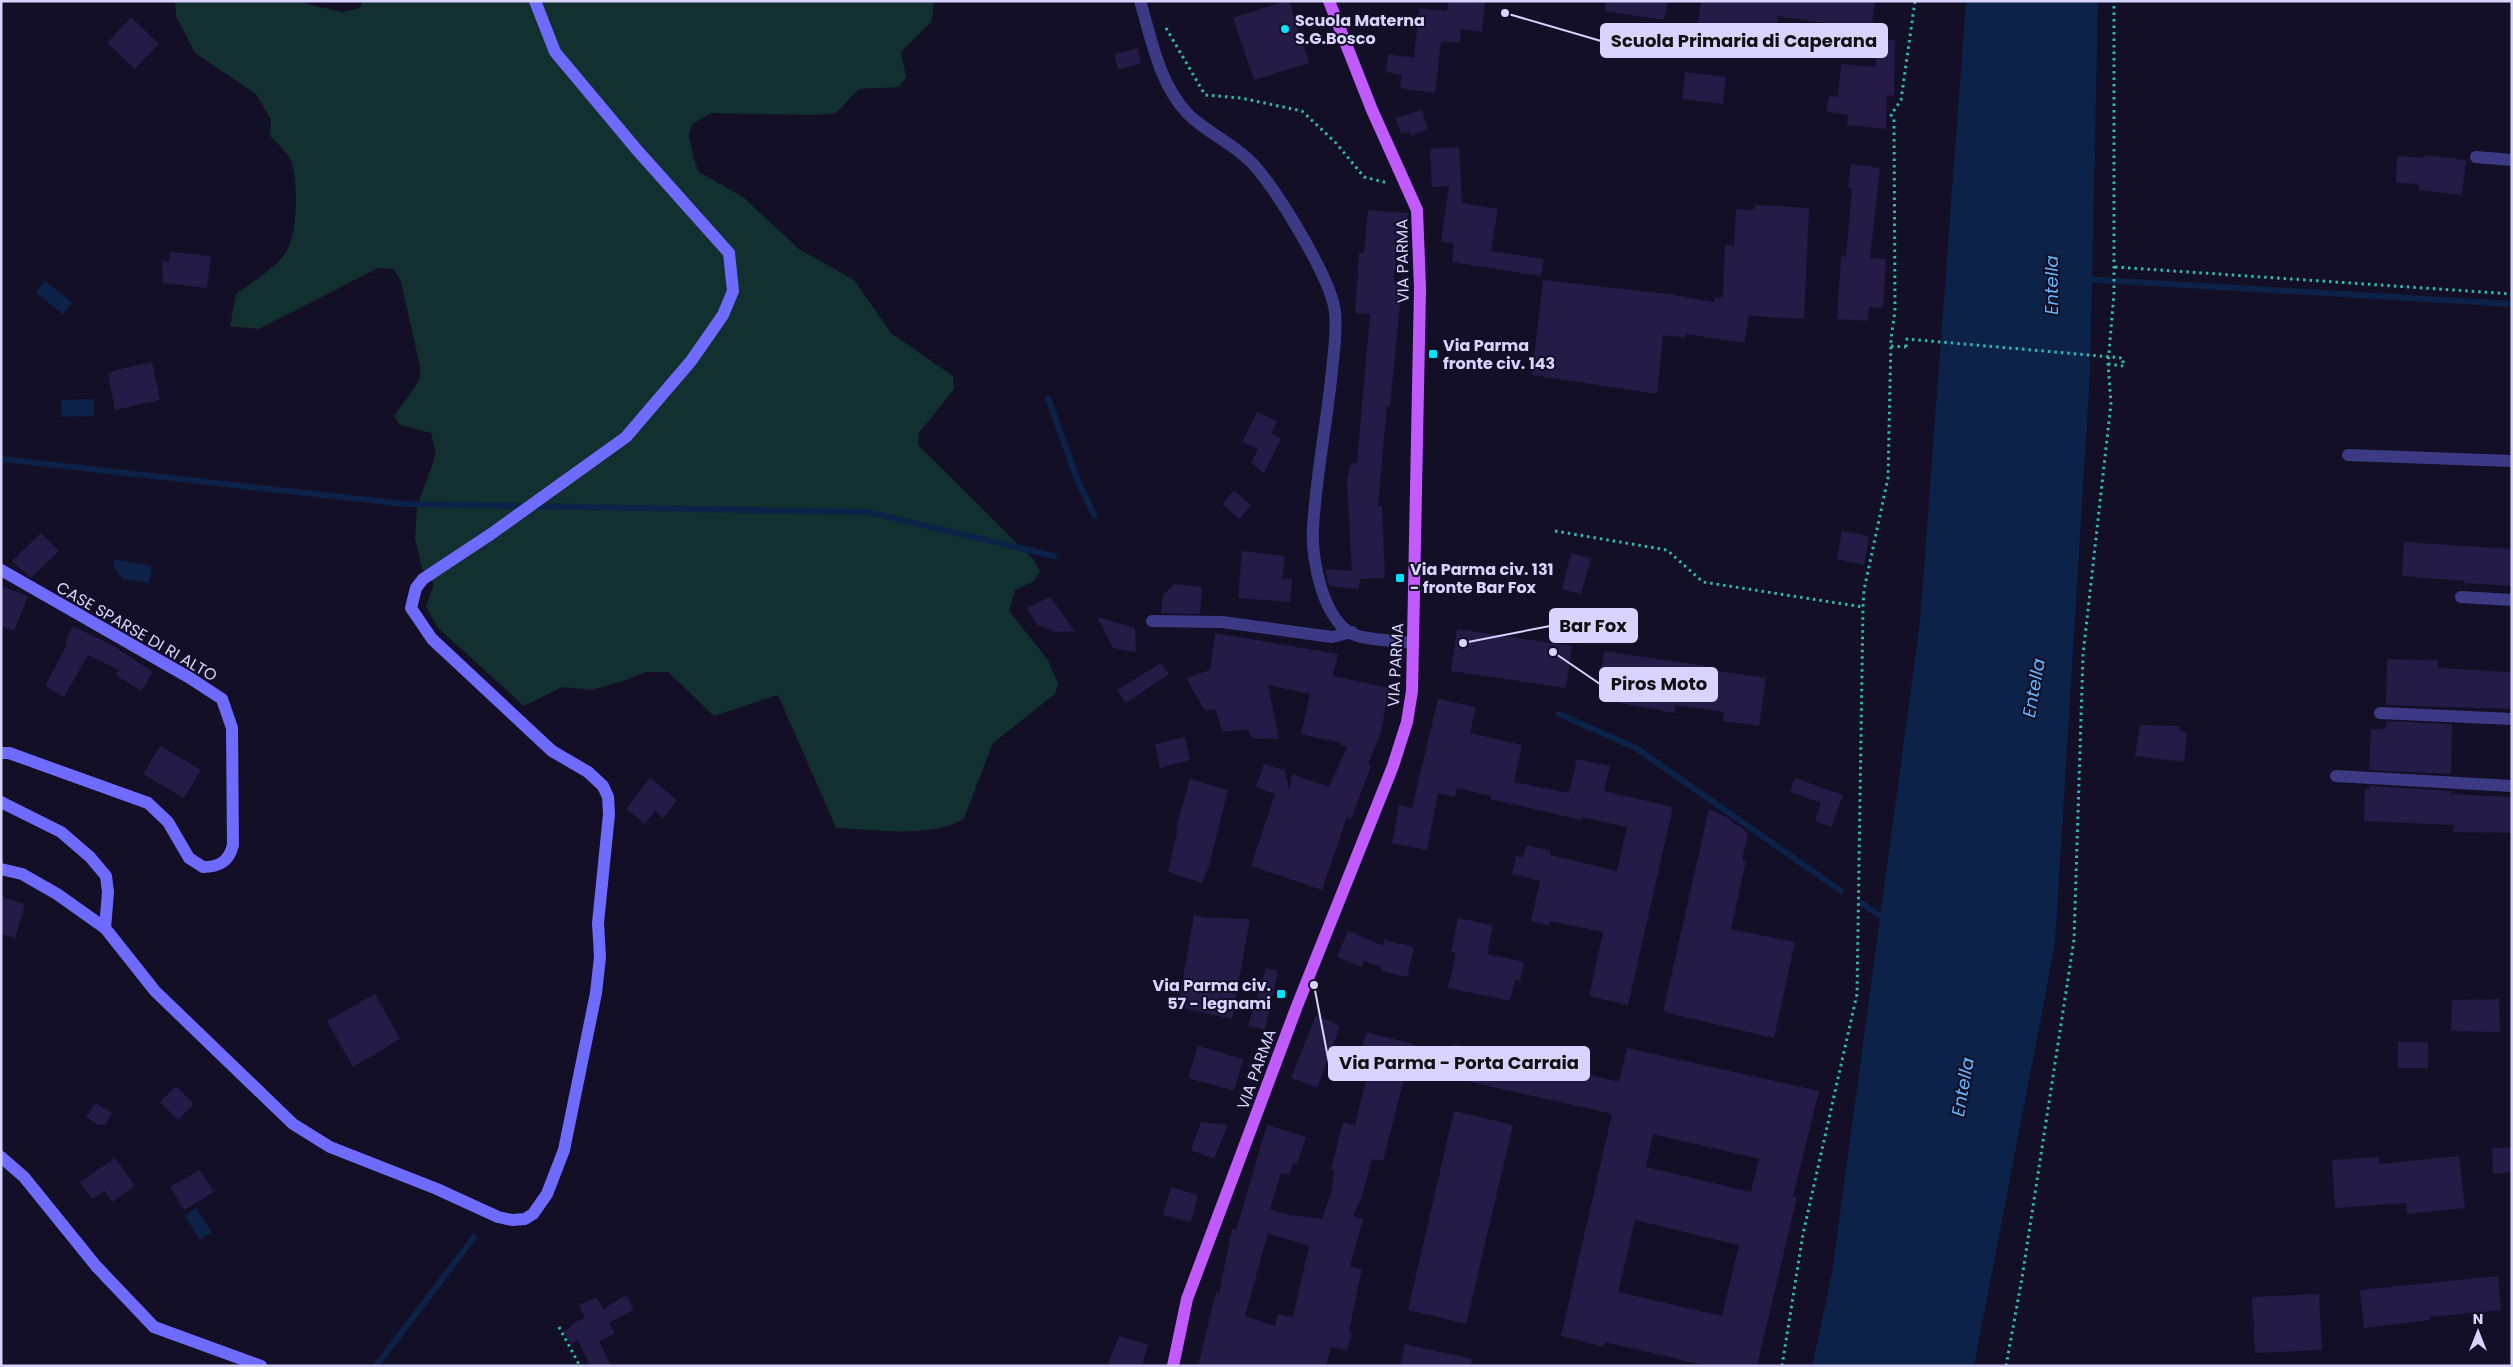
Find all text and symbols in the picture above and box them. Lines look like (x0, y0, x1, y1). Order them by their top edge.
place label: Scuola Materna S.G.Bosco (1295, 9, 1425, 50)
marker: Scuola Materna S.G.Bosco (1279, 23, 1291, 35)
callout: Scuola Primaria di Caperana (1601, 24, 1887, 57)
text: Scuola Primaria di Caperana (1611, 28, 1877, 53)
street label: VIA PARMA (1390, 219, 1415, 303)
water label: Entella (2039, 255, 2064, 315)
place label: Via Parma fronte civ. 143 (1443, 334, 1555, 375)
marker: Via Parma fronte civ. 143 (1427, 348, 1439, 360)
place label: Via Parma civ. 131 - fronte Bar Fox (1410, 558, 1554, 599)
marker: Via Parma civ. 131 - fronte Bar Fox (1394, 572, 1406, 584)
street label: CASE SPARSE DI RI ALTO (52, 576, 221, 687)
callout: Bar Fox (1550, 609, 1637, 642)
text: Bar Fox (1559, 613, 1627, 638)
street label: VIA PARMA (1382, 622, 1409, 708)
water label: Entella (2016, 656, 2051, 719)
callout: Piros Moto (1600, 668, 1717, 701)
text: Piros Moto (1611, 671, 1707, 696)
place label: Via Parma civ. 57 - legnami (1153, 974, 1271, 1015)
marker: Via Parma civ. 57 - legnami (1275, 988, 1287, 1000)
street label: VIA PARMA (1231, 1026, 1282, 1113)
callout: Via Parma - Porta Carraia (1329, 1047, 1589, 1080)
text: Via Parma - Porta Carraia (1339, 1050, 1579, 1075)
water label: Entella (1945, 1055, 1980, 1118)
north arrow (2453, 1307, 2503, 1357)
text: N (2473, 1309, 2483, 1329)

